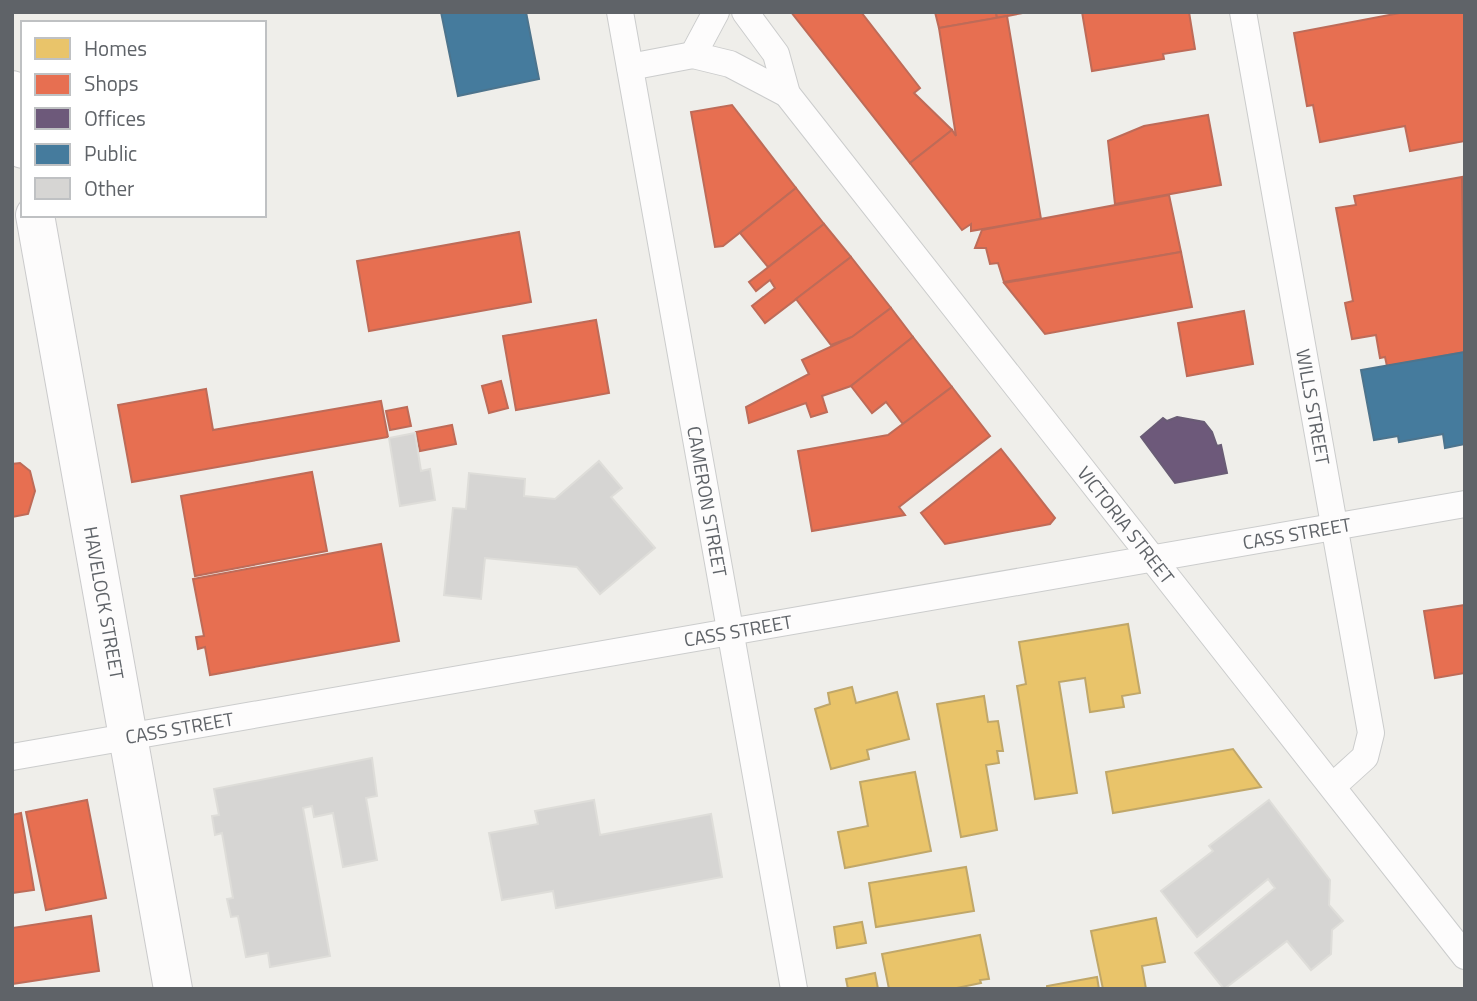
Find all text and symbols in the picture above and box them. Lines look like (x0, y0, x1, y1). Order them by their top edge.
legend (21, 21, 266, 217)
text: Homes (84, 32, 147, 64)
text: Shops (84, 67, 139, 99)
text: Offices (84, 102, 146, 134)
text: Public (84, 137, 137, 169)
text: Other (84, 172, 134, 204)
street label: WILLS STREET (1289, 346, 1338, 467)
street label: CAMERON STREET (680, 424, 735, 579)
street label: VICTORIA STREET (1071, 459, 1182, 590)
street label: CASS STREET (1240, 509, 1353, 556)
street label: HAVELOCK STREET (77, 524, 133, 682)
street label: CASS STREET (682, 606, 794, 654)
street label: CASS STREET (123, 704, 236, 751)

